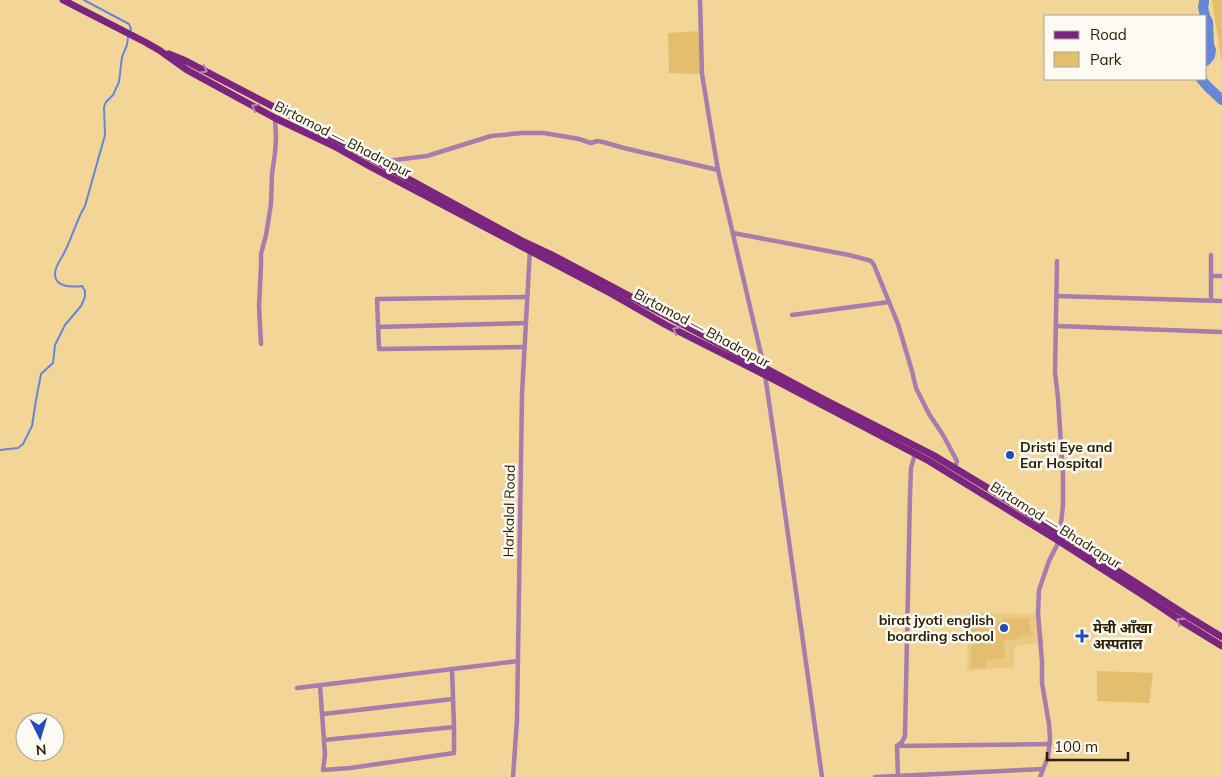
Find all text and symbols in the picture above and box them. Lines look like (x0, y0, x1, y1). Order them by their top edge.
legend (1044, 15, 1207, 80)
text: Road (1090, 25, 1127, 44)
text: Park (1090, 50, 1122, 69)
one-way arrow (198, 64, 207, 74)
street label: Birtamod — Bhadrapur (272, 97, 415, 182)
one-way arrow (251, 103, 260, 113)
street label: Birtamod — Bhadrapur (631, 285, 774, 372)
one-way arrow (672, 326, 681, 336)
place label: Dristi Eye and Ear Hospital (1020, 438, 1113, 472)
marker: Dristi Eye and Ear Hospital (1004, 449, 1016, 461)
street label: Harkalal Road (499, 464, 519, 558)
street label: Birtamod — Bhadrapur (987, 477, 1126, 573)
place label: birat jyoti english boarding school (879, 611, 994, 645)
one-way arrow (1177, 618, 1186, 627)
place label: मेची आँखा अस्पताल (1093, 619, 1153, 653)
marker: birat jyoti english boarding school (998, 622, 1010, 634)
marker: मेची आँखा अस्पताल (1075, 629, 1089, 643)
north arrow (15, 712, 65, 762)
scale bar (1047, 730, 1128, 762)
text: 100 m (1054, 737, 1098, 756)
text: N (35, 741, 47, 759)

